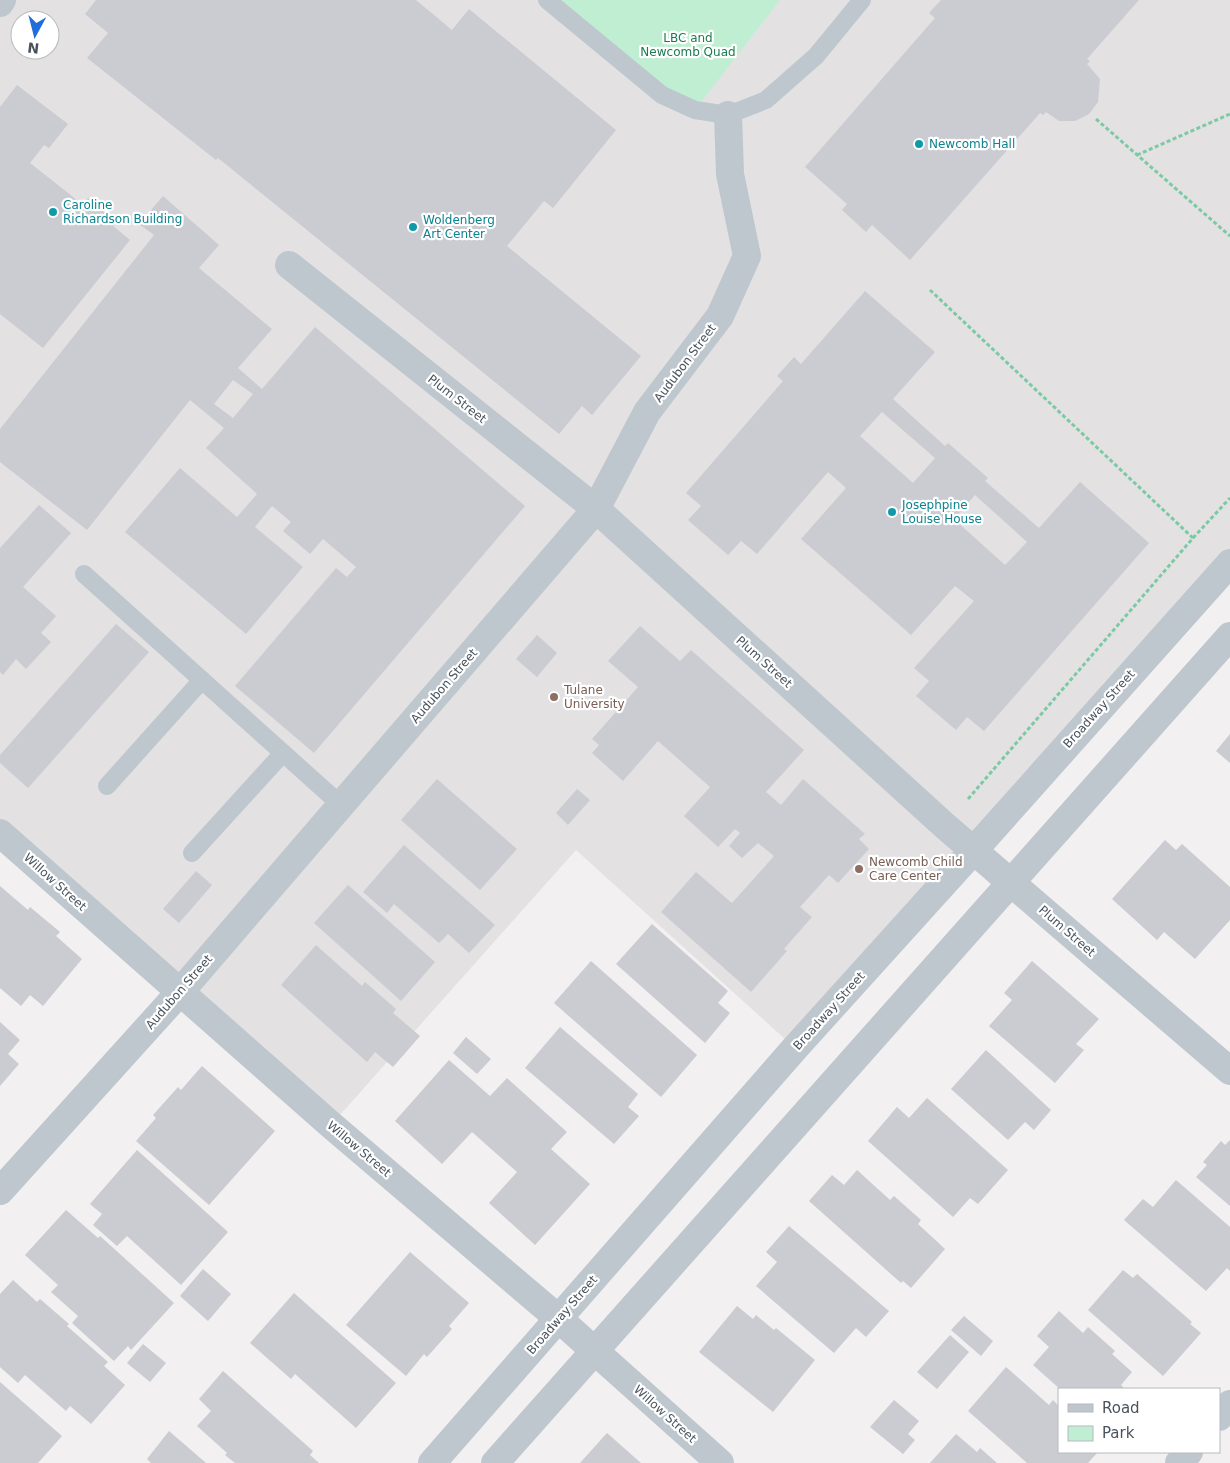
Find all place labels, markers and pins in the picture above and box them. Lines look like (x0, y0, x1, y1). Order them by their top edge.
place label: Newcomb Hall (929, 137, 1015, 151)
marker: Newcomb Hall (913, 138, 925, 150)
place label: Caroline Richardson Building (63, 198, 182, 226)
marker: Caroline Richardson Building (47, 206, 59, 218)
place label: Woldenberg Art Center (423, 213, 495, 241)
marker: Woldenberg Art Center (407, 221, 419, 233)
place label: Josephpine Louise House (901, 498, 982, 526)
marker: Josephpine Louise House (886, 506, 898, 518)
place label: Tulane University (563, 683, 625, 711)
marker: Tulane University (548, 691, 560, 703)
place label: Newcomb Child Care Center (869, 855, 963, 883)
marker: Newcomb Child Care Center (853, 863, 865, 875)

